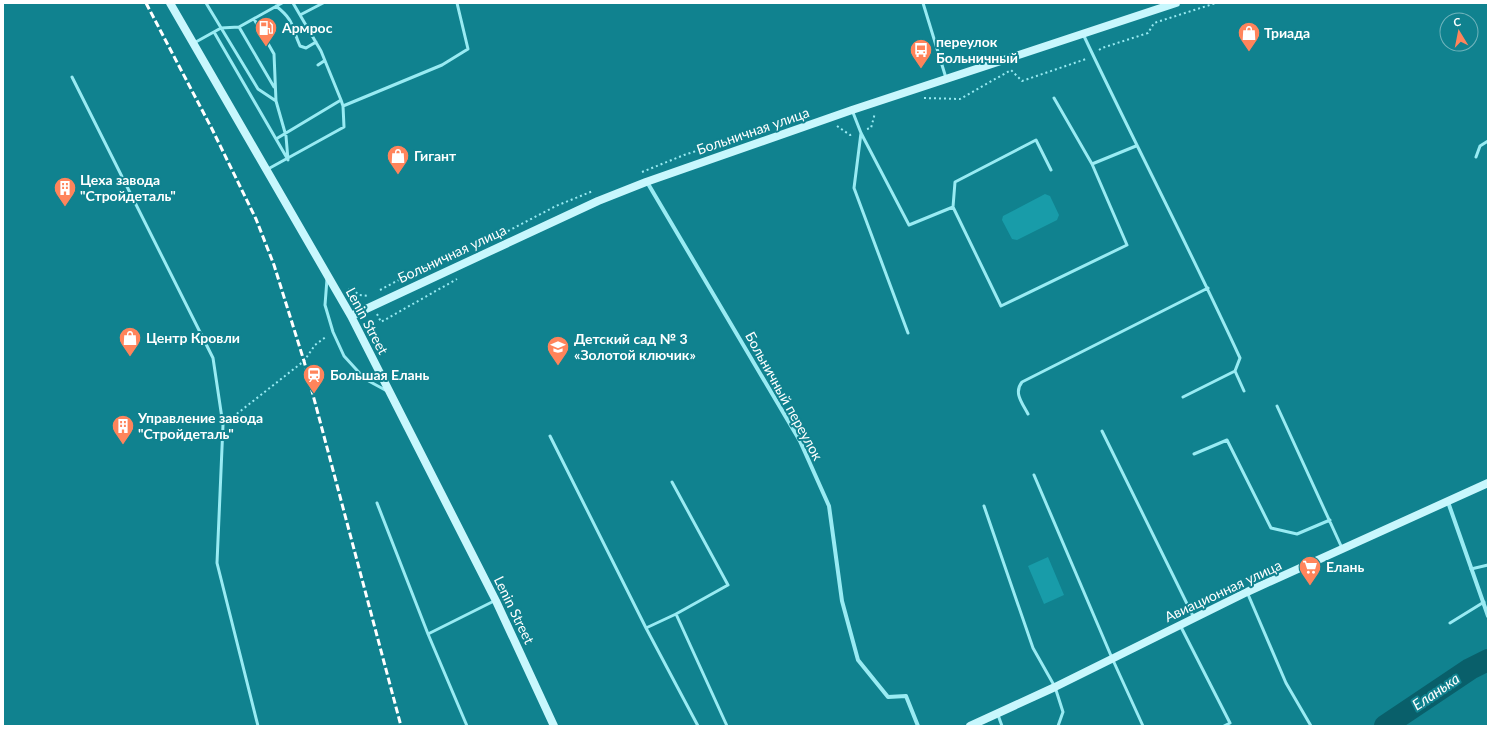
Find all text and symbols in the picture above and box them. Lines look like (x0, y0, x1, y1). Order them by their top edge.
north arrow (1439, 12, 1479, 52)
fuel station icon: Армрос (253, 15, 279, 48)
text: С (1452, 15, 1463, 29)
place label: Армрос (281, 19, 333, 36)
shop icon: Триада (1236, 20, 1262, 53)
place label: Триада (1264, 24, 1310, 41)
place label: переулок Больничный (936, 33, 1018, 66)
bus stop icon: переулок Больничный (908, 37, 934, 70)
street label: Больничная улица (694, 103, 811, 158)
shop icon: Гигант (385, 143, 411, 176)
place label: Гигант (414, 147, 457, 164)
place label: Цеха завода "Стройдеталь" (80, 171, 176, 204)
building icon: Цеха завода "Стройдеталь" (52, 175, 78, 208)
street label: Больничная улица (395, 221, 509, 286)
street label: Lenin Street (343, 284, 392, 357)
shop icon: Центр Кровли (117, 325, 143, 358)
place label: Центр Кровли (146, 329, 240, 346)
street label: Больничный переулок (742, 329, 827, 464)
place label: Детский сад № 3 «Золотой ключик» (574, 330, 696, 363)
school or university icon: Детский сад № 3 «Золотой ключик» (545, 334, 571, 367)
station icon: Большая Елань (301, 362, 327, 395)
place label: Большая Елань (330, 366, 430, 383)
place label: Управление завода "Стройдеталь" (137, 409, 263, 442)
building icon: Управление завода "Стройдеталь" (110, 413, 136, 446)
supermarket icon: Елань (1297, 554, 1323, 587)
street label: Авиационная улица (1162, 556, 1284, 625)
place label: Елань (1326, 558, 1364, 575)
street label: Lenin Street (491, 573, 538, 647)
water label: Еланька (1408, 669, 1463, 714)

